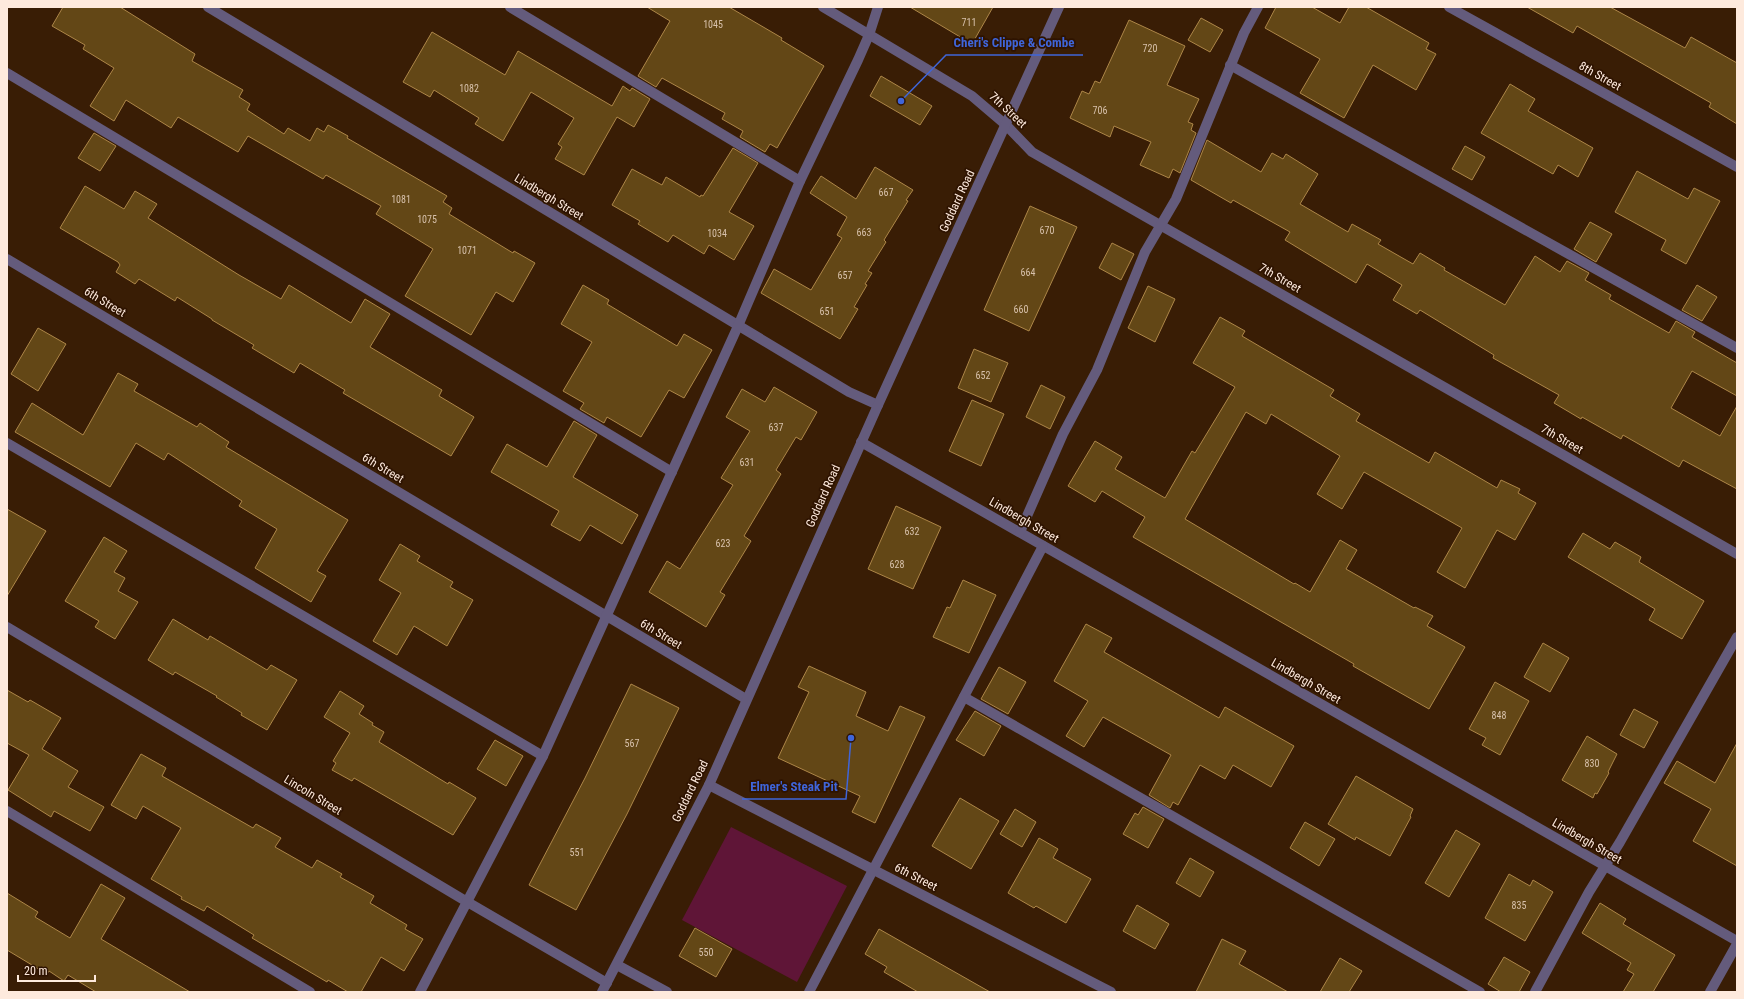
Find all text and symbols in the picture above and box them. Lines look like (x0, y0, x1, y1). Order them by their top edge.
house number: 711 (962, 17, 976, 28)
house number: 1045 (703, 19, 723, 30)
callout: Cheri's Clippe & Combe (946, 30, 1083, 55)
text: Cheri's Clippe & Combe (954, 35, 1074, 50)
house number: 720 (1143, 43, 1157, 54)
street label: 8th Street (1576, 59, 1624, 94)
house number: 1082 (459, 83, 479, 94)
street label: 7th Street (986, 89, 1030, 131)
house number: 706 (1093, 105, 1107, 116)
street label: Goddard Road (936, 168, 978, 234)
street label: Lindbergh Street (512, 171, 586, 223)
house number: 667 (879, 187, 893, 198)
house number: 1081 (391, 194, 411, 205)
house number: 1075 (417, 214, 437, 225)
house number: 670 (1040, 225, 1054, 236)
house number: 663 (857, 227, 871, 238)
house number: 1034 (707, 228, 727, 239)
house number: 1071 (457, 245, 477, 256)
street label: 7th Street (1257, 260, 1304, 296)
house number: 664 (1021, 267, 1035, 278)
house number: 657 (838, 270, 852, 281)
street label: 6th Street (82, 284, 129, 320)
house number: 660 (1014, 304, 1028, 315)
house number: 651 (820, 306, 834, 317)
house number: 652 (976, 370, 990, 381)
street label: 7th Street (1539, 421, 1586, 457)
house number: 637 (769, 422, 783, 433)
street label: 6th Street (360, 450, 407, 486)
house number: 631 (740, 457, 754, 468)
street label: Goddard Road (803, 462, 843, 530)
street label: Lindbergh Street (987, 494, 1062, 546)
house number: 632 (905, 526, 919, 537)
house number: 623 (716, 538, 730, 549)
house number: 628 (890, 559, 904, 570)
street label: 6th Street (638, 616, 685, 652)
street label: Lindbergh Street (1269, 655, 1344, 707)
house number: 848 (1492, 710, 1506, 721)
house number: 567 (625, 738, 639, 749)
street label: Goddard Road (669, 758, 711, 824)
house number: 830 (1585, 758, 1599, 769)
street label: Lincoln Street (281, 772, 345, 818)
callout: Elmer's Steak Pit (742, 774, 846, 799)
text: Elmer's Steak Pit (750, 779, 838, 794)
street label: Lindbergh Street (1550, 815, 1625, 867)
house number: 551 (570, 847, 584, 858)
street label: 6th Street (892, 860, 940, 894)
house number: 835 (1512, 900, 1526, 911)
house number: 550 (699, 947, 713, 958)
scale bar (18, 957, 95, 983)
text: 20 m (24, 964, 48, 978)

